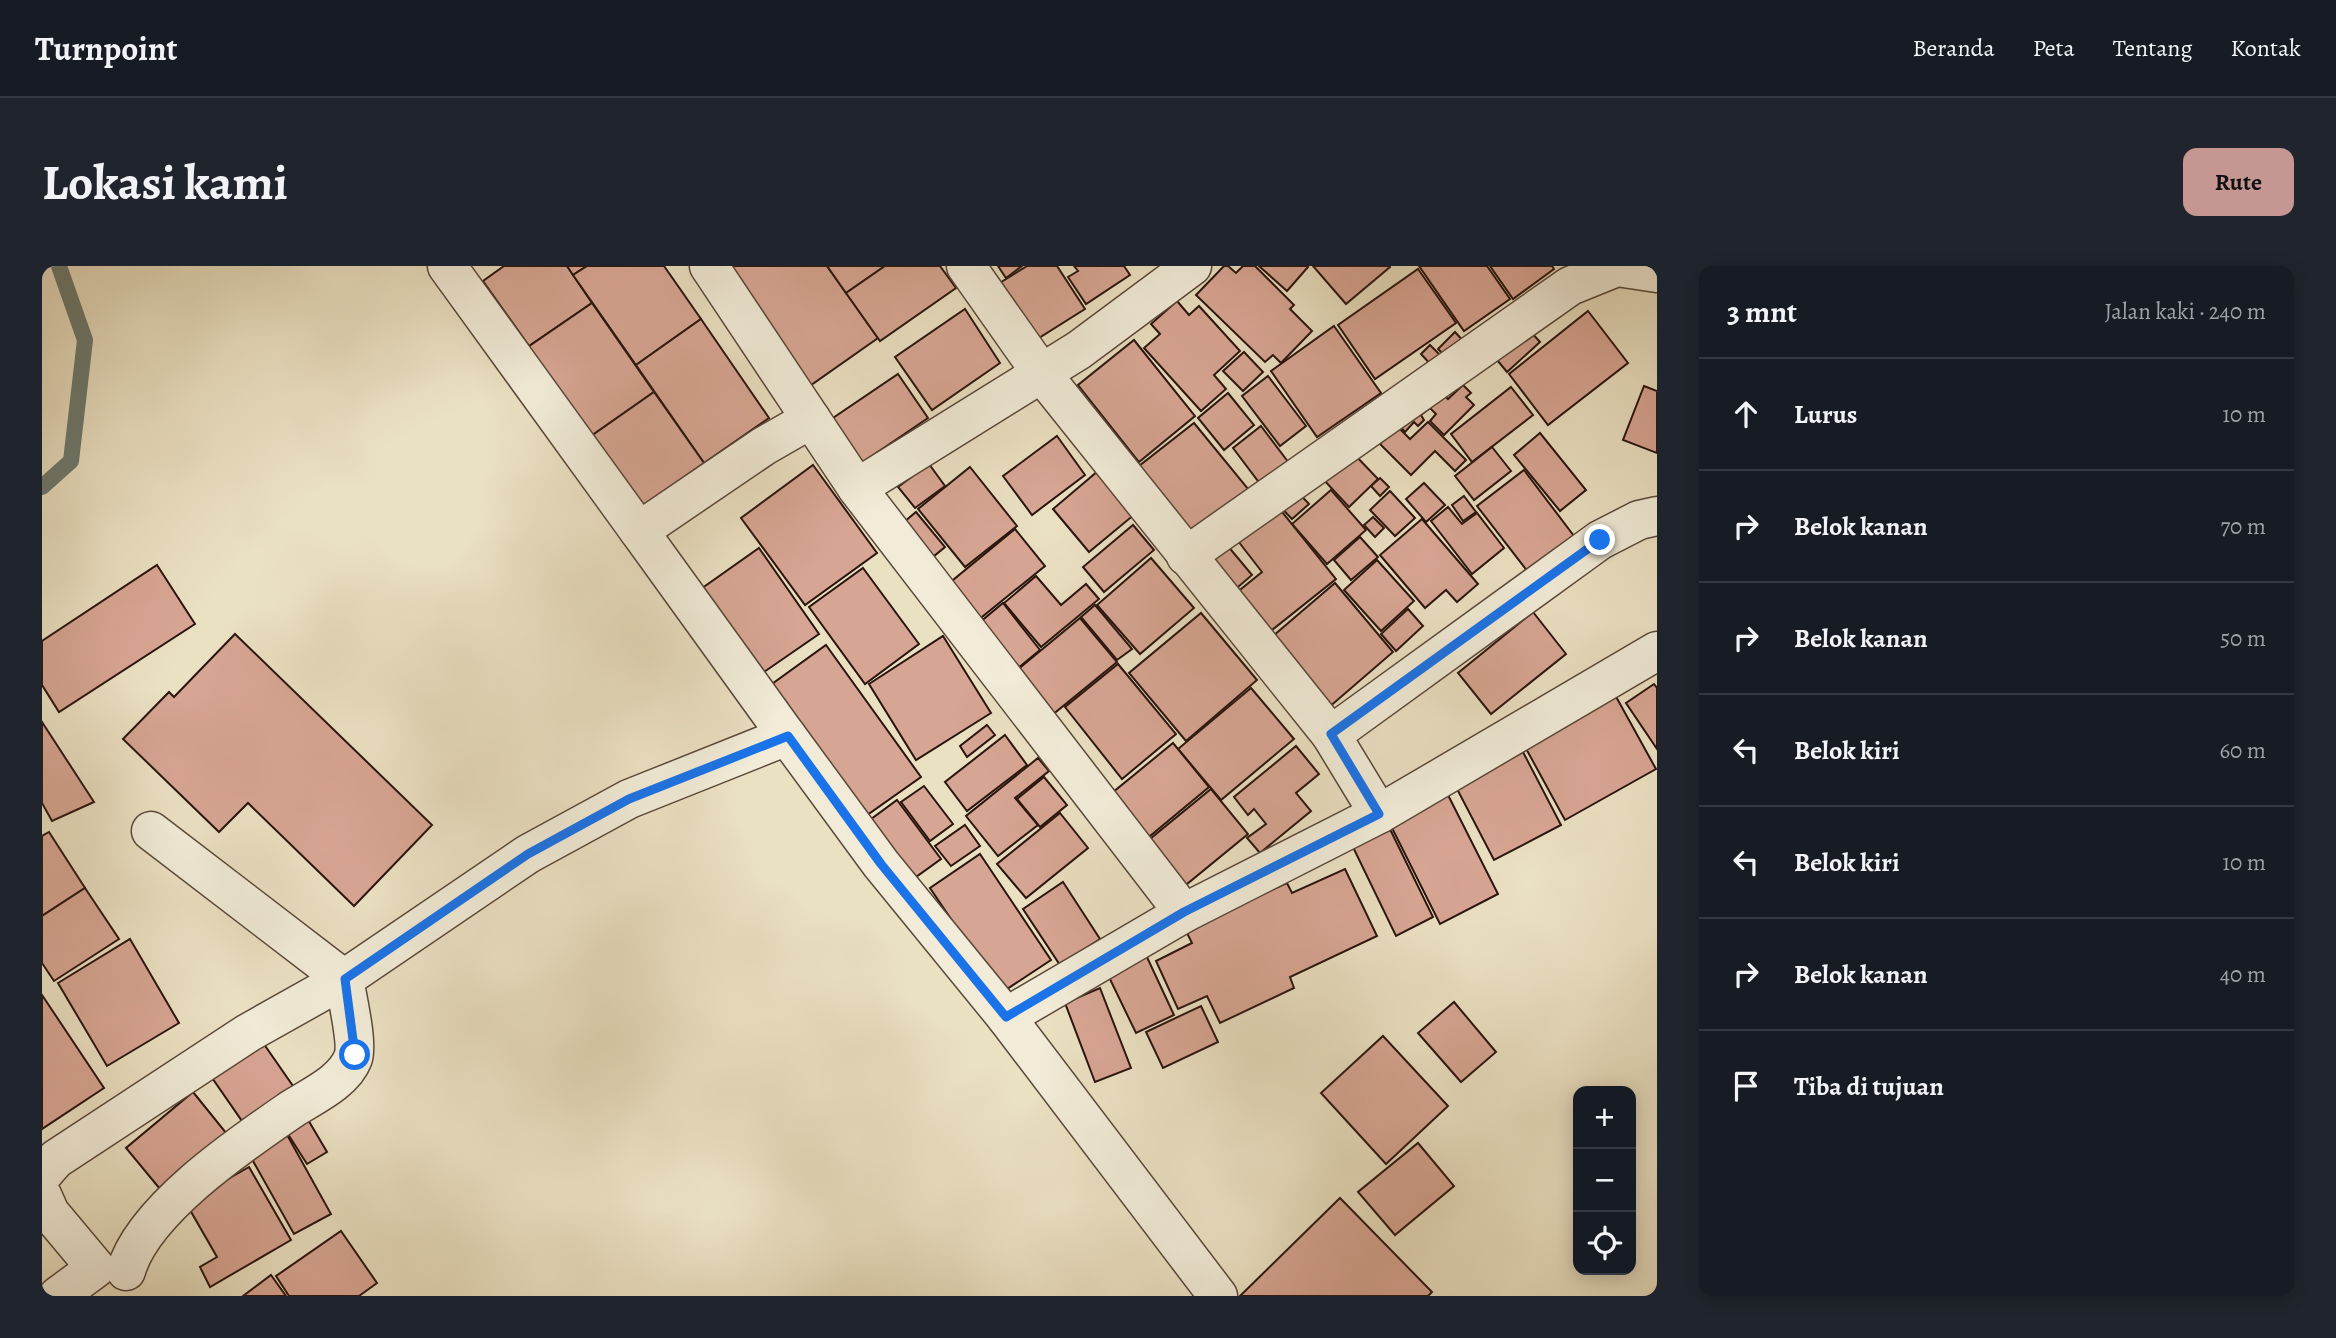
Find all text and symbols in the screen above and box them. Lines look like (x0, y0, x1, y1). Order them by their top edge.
text: Turnpoint (35, 26, 177, 71)
text: Beranda (1912, 32, 1995, 64)
text: Peta (2033, 32, 2075, 64)
text: Tentang (2113, 32, 2193, 64)
text: Kontak (2231, 32, 2301, 64)
button: Rute (2183, 148, 2294, 216)
text: Lokasi kami (42, 149, 288, 216)
text: 3 mnt (1727, 292, 1797, 332)
text: Jalan kaki · 240 m (2104, 296, 2266, 327)
icon: ahead (1727, 395, 1765, 433)
text: Lurus (1794, 397, 1857, 432)
text: 10 m (2222, 399, 2266, 430)
icon: right (1727, 507, 1765, 545)
text: Belok kanan (1794, 509, 1928, 544)
text: 70 m (2220, 511, 2266, 542)
route end (1584, 524, 1615, 555)
icon: right (1727, 619, 1765, 657)
text: Belok kanan (1794, 621, 1928, 656)
text: 50 m (2220, 623, 2266, 654)
icon: left (1727, 731, 1765, 769)
text: Belok kiri (1794, 733, 1900, 768)
text: 60 m (2219, 735, 2266, 766)
icon: left (1727, 843, 1765, 881)
text: Belok kiri (1794, 845, 1900, 880)
text: 10 m (2222, 847, 2266, 878)
icon: right (1727, 955, 1765, 993)
text: Belok kanan (1794, 957, 1928, 992)
text: 40 m (2220, 959, 2266, 990)
route start (339, 1039, 370, 1070)
icon: arrive (1727, 1067, 1765, 1105)
text: Tiba di tujuan (1794, 1069, 1944, 1104)
map controls (1573, 1086, 1636, 1275)
button: + (1573, 1086, 1636, 1149)
button: − (1573, 1149, 1636, 1212)
button: locate (1573, 1212, 1636, 1275)

